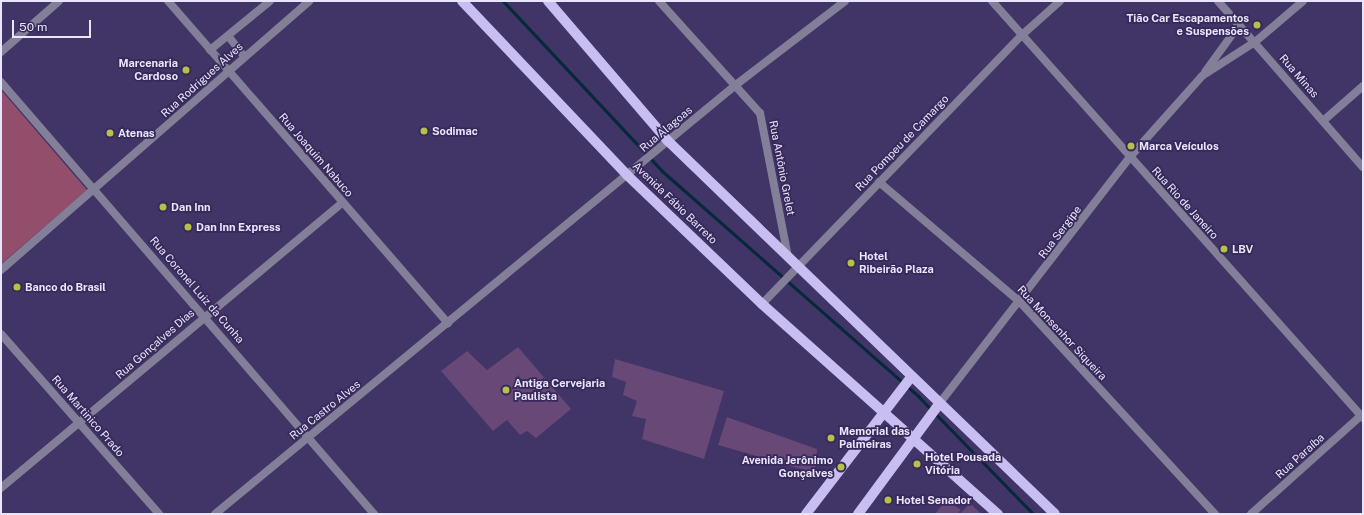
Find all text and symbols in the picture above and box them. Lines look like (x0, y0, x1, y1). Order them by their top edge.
scale bar (14, 12, 93, 38)
place label: Tião Car Escapamentos e Suspensões (1126, 12, 1249, 38)
text: 50 m (19, 20, 47, 34)
marker: Tião Car Escapamentos e Suspensões (1252, 20, 1262, 30)
street label: Rua Rodrigues Alves (158, 40, 246, 120)
street label: Rua Minas (1277, 52, 1321, 100)
place label: Marcenaria Cardoso (118, 57, 178, 83)
marker: Marcenaria Cardoso (181, 65, 191, 75)
street label: Rua Pompeu de Camargo (853, 92, 951, 194)
street label: Rua Alagoas (637, 103, 695, 155)
street label: Rua Joaquim Nabuco (276, 111, 356, 199)
street label: Rua Antônio Grelet (766, 119, 798, 217)
place label: Sodimac (432, 124, 478, 138)
place label: Atenas (118, 126, 155, 140)
marker: Sodimac (419, 126, 429, 136)
marker: Atenas (105, 128, 115, 138)
place label: Marca Veículos (1139, 139, 1219, 153)
marker: Marca Veículos (1126, 141, 1136, 151)
street label: Avenida Fábio Barreto (630, 159, 720, 247)
street label: Rua Rio de Janeiro (1149, 164, 1221, 242)
place label: Dan Inn (171, 200, 211, 214)
marker: Dan Inn (158, 202, 168, 212)
street label: Rua Sergipe (1036, 203, 1084, 261)
place label: Dan Inn Express (196, 220, 281, 234)
marker: Dan Inn Express (183, 222, 193, 232)
street label: Rua Coronel Luiz da Cunha (147, 234, 247, 346)
place label: LBV (1232, 242, 1253, 256)
marker: LBV (1219, 244, 1229, 254)
place label: Hotel Ribeirão Plaza (859, 250, 934, 276)
marker: Hotel Ribeirão Plaza (846, 258, 856, 268)
place label: Banco do Brasil (25, 280, 106, 294)
marker: Banco do Brasil (12, 282, 22, 292)
street label: Rua Monsenhor Siqueira (1015, 283, 1109, 383)
street label: Rua Gonçalves Dias (113, 306, 197, 382)
street label: Rua Martinico Prado (49, 373, 127, 459)
place label: Antiga Cervejaria Paulista (514, 377, 605, 403)
street label: Rua Castro Alves (287, 378, 363, 442)
marker: Antiga Cervejaria Paulista (501, 385, 511, 395)
place label: Memorial das Palmeiras (839, 425, 910, 451)
street label: Rua Paraíba (1273, 431, 1327, 481)
marker: Memorial das Palmeiras (826, 433, 836, 443)
place label: Hotel Pousada Vitória (925, 451, 1001, 477)
place label: Avenida Jerônimo Gonçalves (742, 454, 833, 480)
marker: Hotel Pousada Vitória (912, 459, 922, 469)
marker: Avenida Jerônimo Gonçalves (836, 462, 846, 472)
place label: Hotel Senador (896, 493, 971, 507)
marker: Hotel Senador (883, 495, 893, 505)

